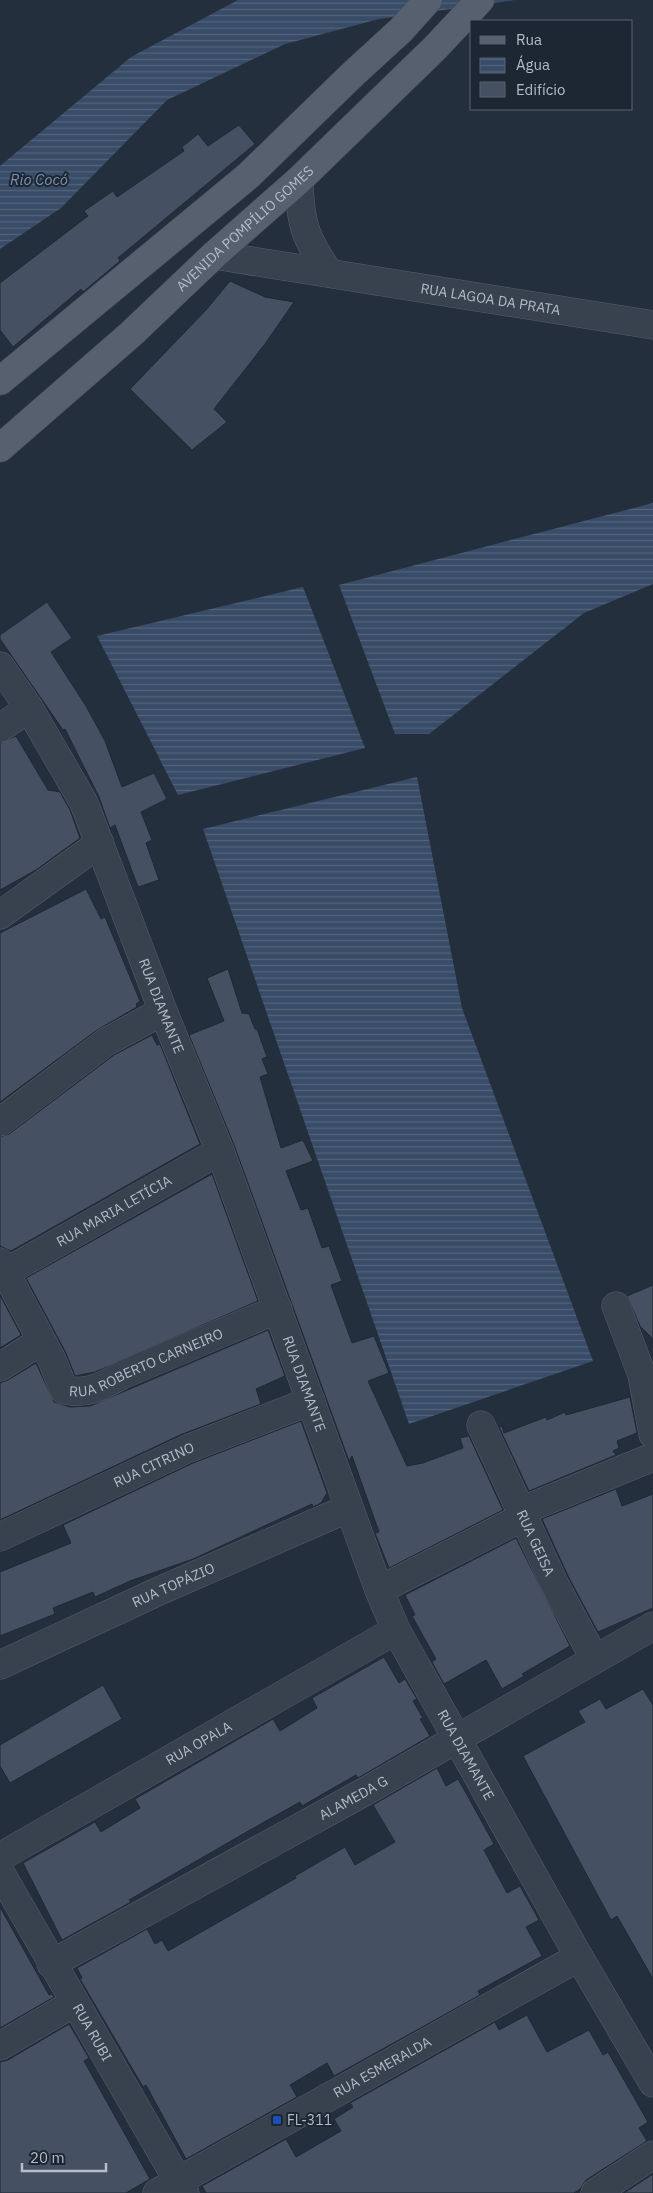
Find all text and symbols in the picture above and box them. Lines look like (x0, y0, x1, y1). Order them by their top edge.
legend (470, 20, 633, 110)
text: Rua (516, 30, 542, 49)
text: Água (516, 55, 550, 74)
text: Edifício (516, 80, 565, 99)
street label: AVENIDA POMPÍLIO GOMES (172, 162, 317, 295)
water label: Rio Cocó (10, 170, 68, 189)
street label: RUA LAGOA DA PRATA (419, 279, 562, 319)
street label: RUA DIAMANTE (135, 956, 188, 1056)
street label: RUA MARIA LETÍCIA (53, 1171, 175, 1251)
street label: RUA ROBERTO CARNEIRO (69, 1324, 226, 1401)
street label: RUA DIAMANTE (279, 1333, 330, 1434)
street label: RUA CITRINO (111, 1438, 197, 1491)
street label: RUA GEISA (512, 1507, 559, 1579)
street label: RUA TOPÁZIO (129, 1559, 218, 1611)
street label: RUA DIAMANTE (433, 1707, 498, 1803)
street label: RUA OPALA (162, 1717, 235, 1769)
street label: ALAMEDA G (316, 1771, 391, 1824)
street label: RUA RUBI (69, 2000, 116, 2064)
street label: RUA ESMERALDA (330, 2032, 434, 2102)
place label: FL-311 (287, 2111, 332, 2129)
marker: FL-311 (271, 2114, 283, 2126)
scale bar (22, 2140, 106, 2172)
text: 20 m (30, 2148, 65, 2167)

